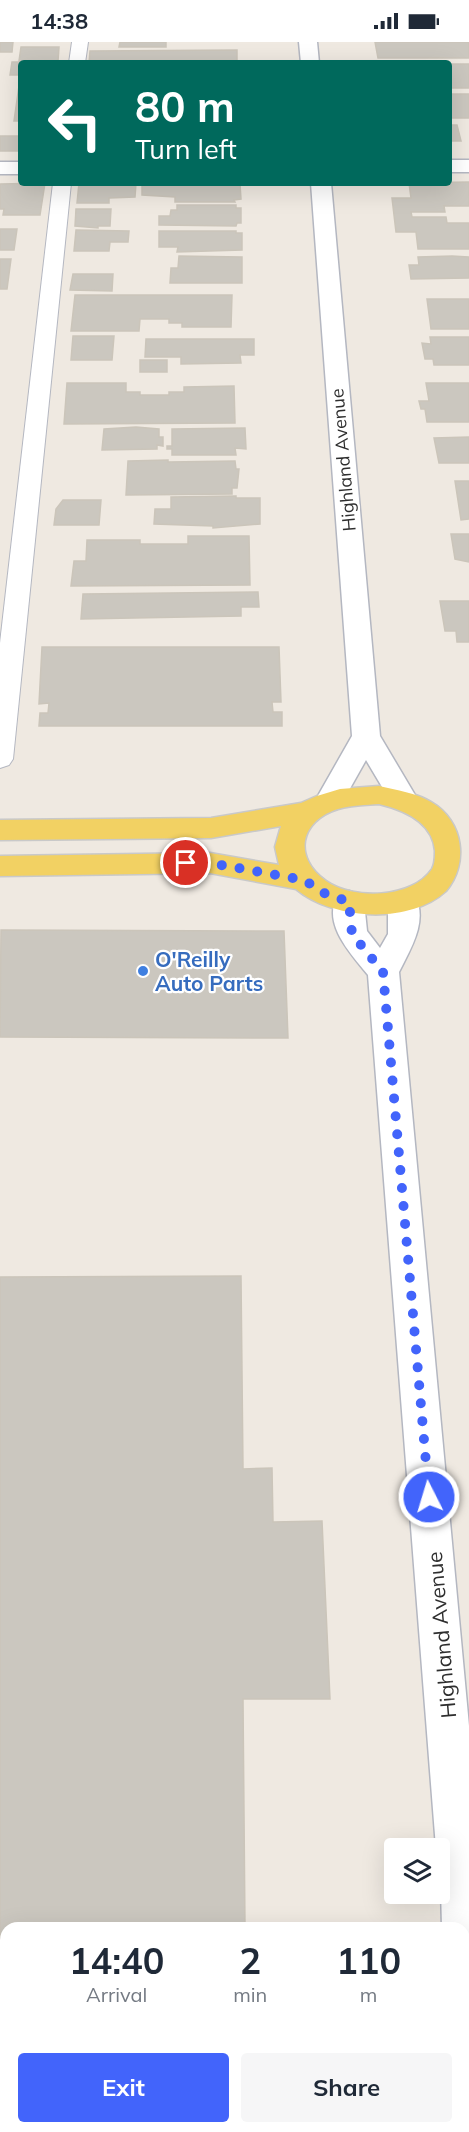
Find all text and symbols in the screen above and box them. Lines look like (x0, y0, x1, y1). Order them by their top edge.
text: 14:38 (30, 7, 88, 35)
text: 80 m (135, 80, 235, 133)
icon: left (36, 84, 114, 162)
text: Turn left (135, 132, 237, 166)
street label: Highland Avenue (325, 388, 361, 532)
pin (160, 837, 211, 888)
icon: arrive (169, 846, 202, 879)
place label: O'Reilly Auto Parts (155, 946, 263, 996)
marker: O'Reilly Auto Parts (136, 964, 150, 978)
position arrow (397, 1465, 461, 1529)
street label: Highland Avenue (421, 1551, 461, 1719)
map controls (384, 1838, 450, 1904)
button: layers (384, 1838, 450, 1904)
text: 14:40 (69, 1938, 164, 1983)
text: 2 (239, 1938, 261, 1983)
text: 110 (336, 1938, 401, 1983)
text: Arrival (86, 1982, 147, 2007)
text: min (233, 1982, 267, 2007)
text: m (360, 1982, 377, 2007)
button: Exit (18, 2053, 229, 2122)
button: Share (241, 2053, 452, 2122)

